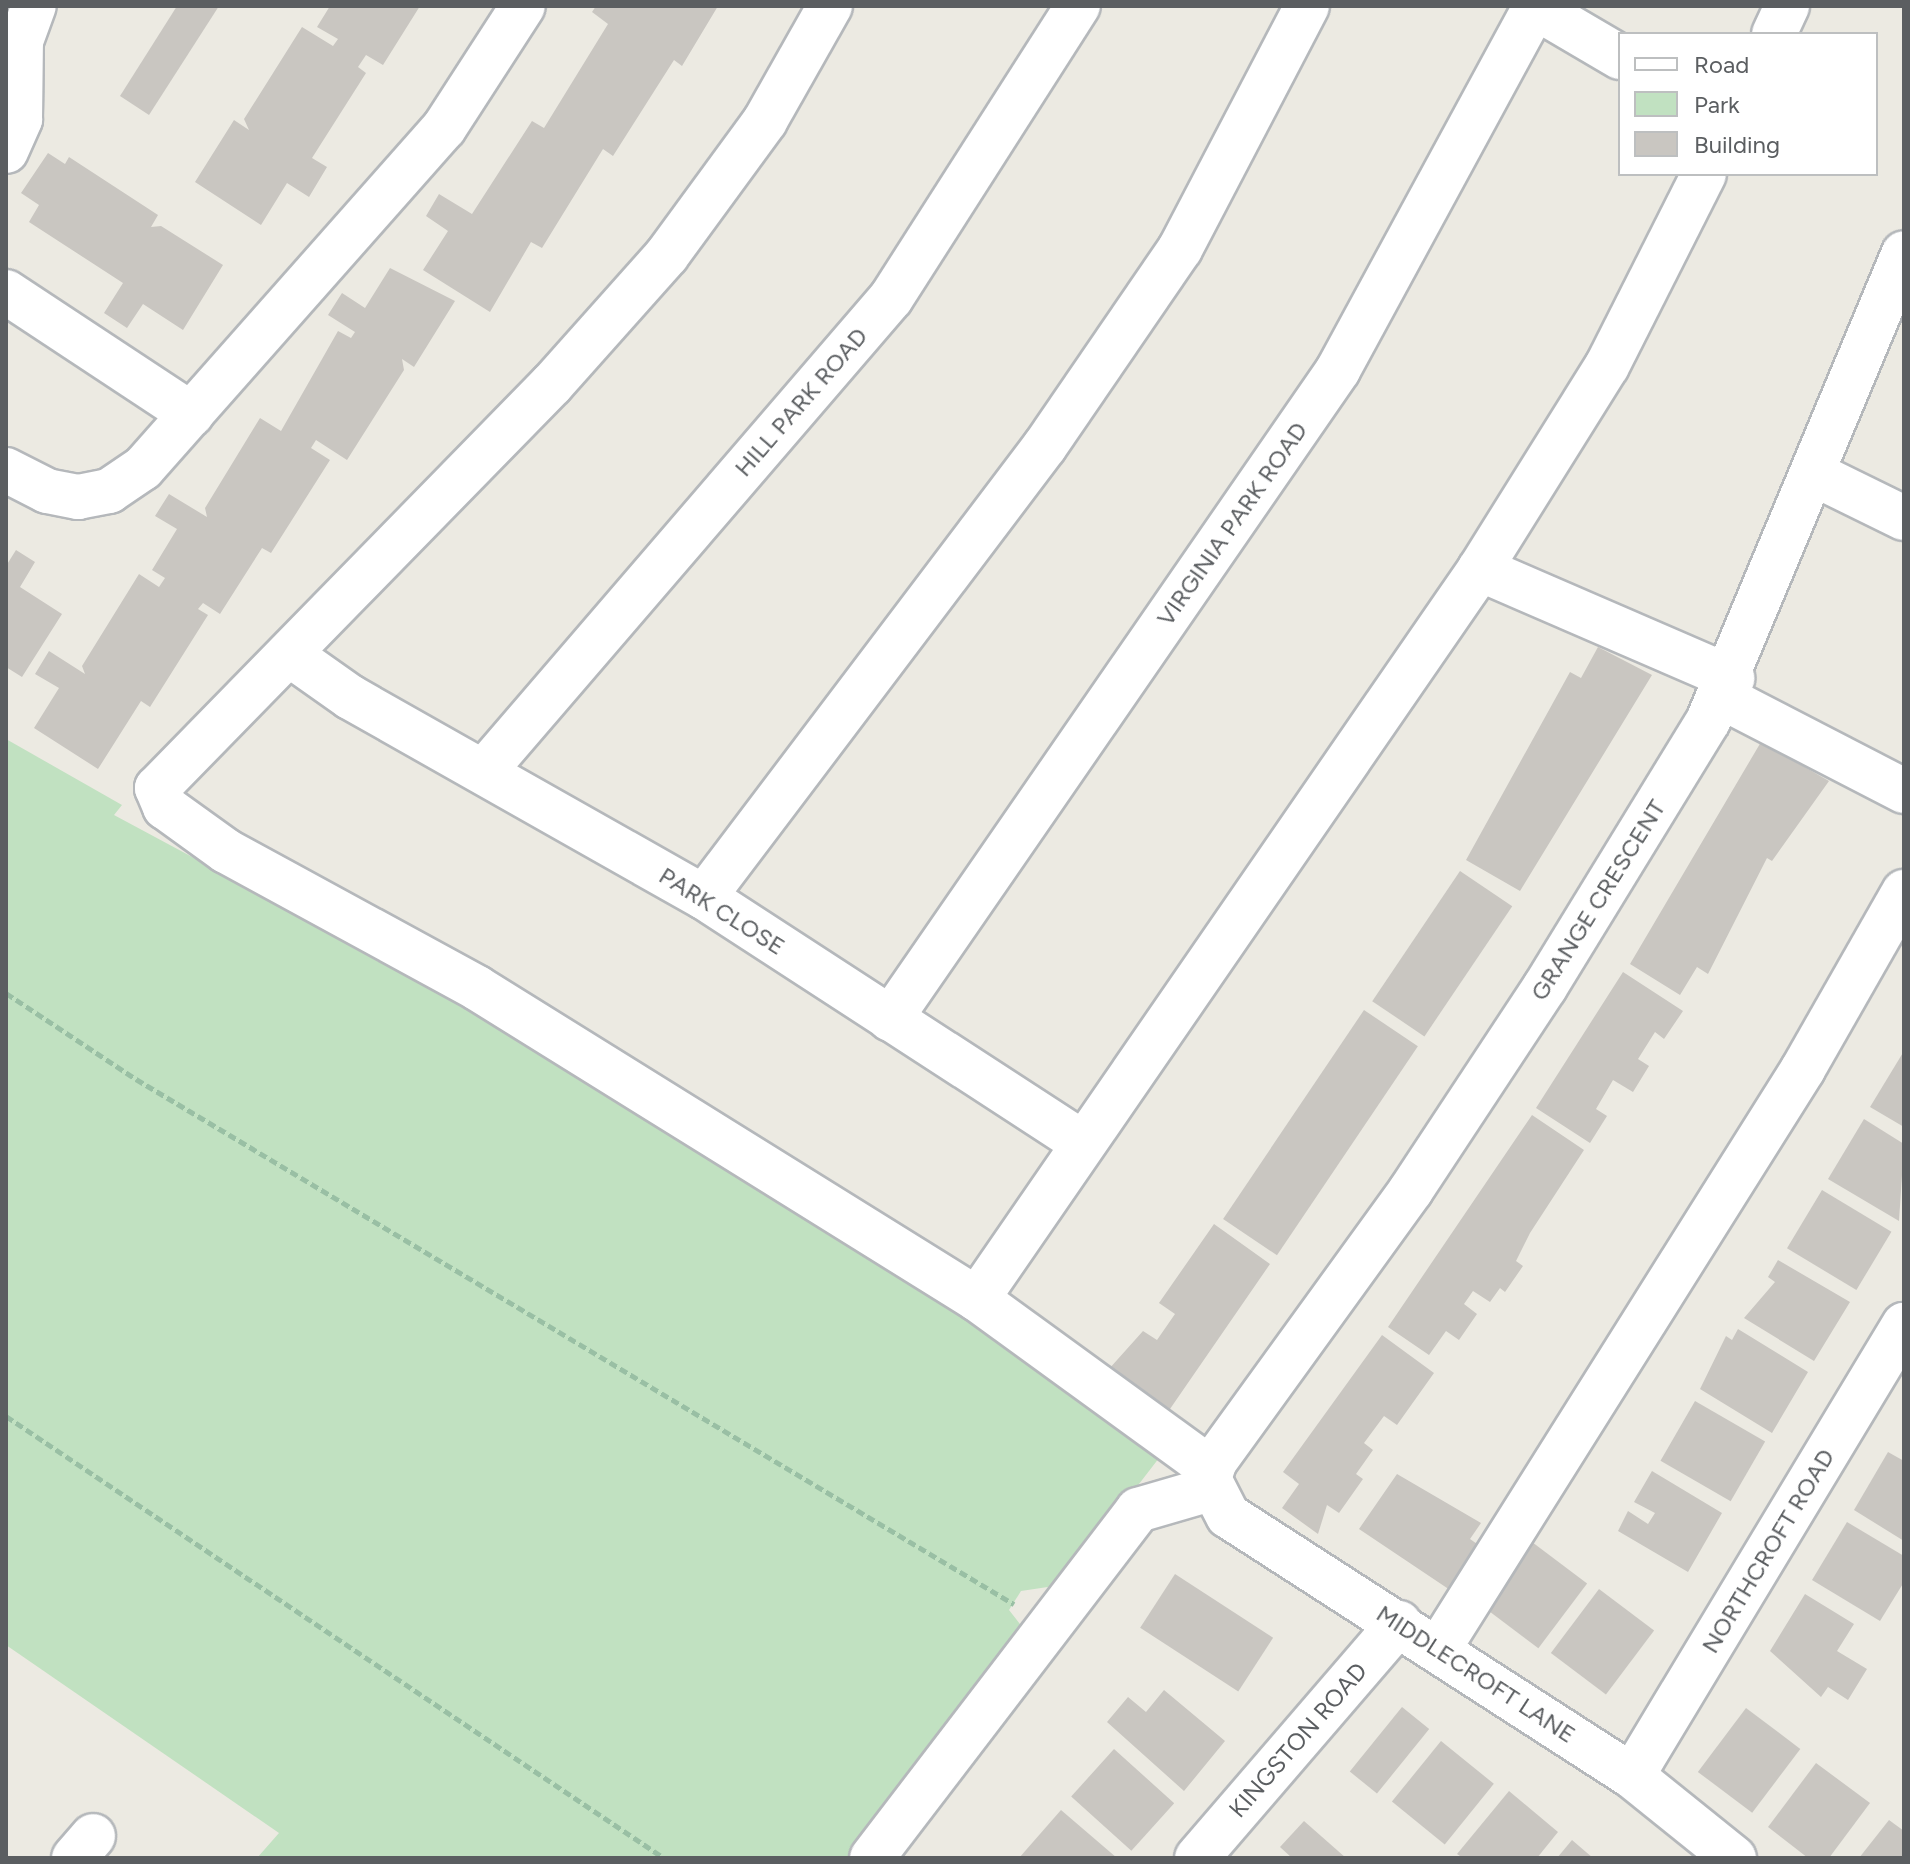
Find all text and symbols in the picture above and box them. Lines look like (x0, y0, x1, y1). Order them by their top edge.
legend (1618, 32, 1878, 176)
text: Road (1694, 50, 1749, 79)
text: Park (1694, 90, 1740, 119)
text: Building (1694, 130, 1780, 159)
street label: HILL PARK ROAD (729, 322, 873, 482)
street label: VIRGINIA PARK ROAD (1151, 417, 1313, 631)
street label: GRANGE CRESCENT (1525, 794, 1671, 1006)
street label: PARK CLOSE (654, 861, 790, 961)
street label: NORTHCROFT ROAD (1696, 1444, 1840, 1658)
street label: MIDDLECROFT LANE (1371, 1599, 1581, 1749)
street label: KINGSTON ROAD (1223, 1657, 1373, 1823)

